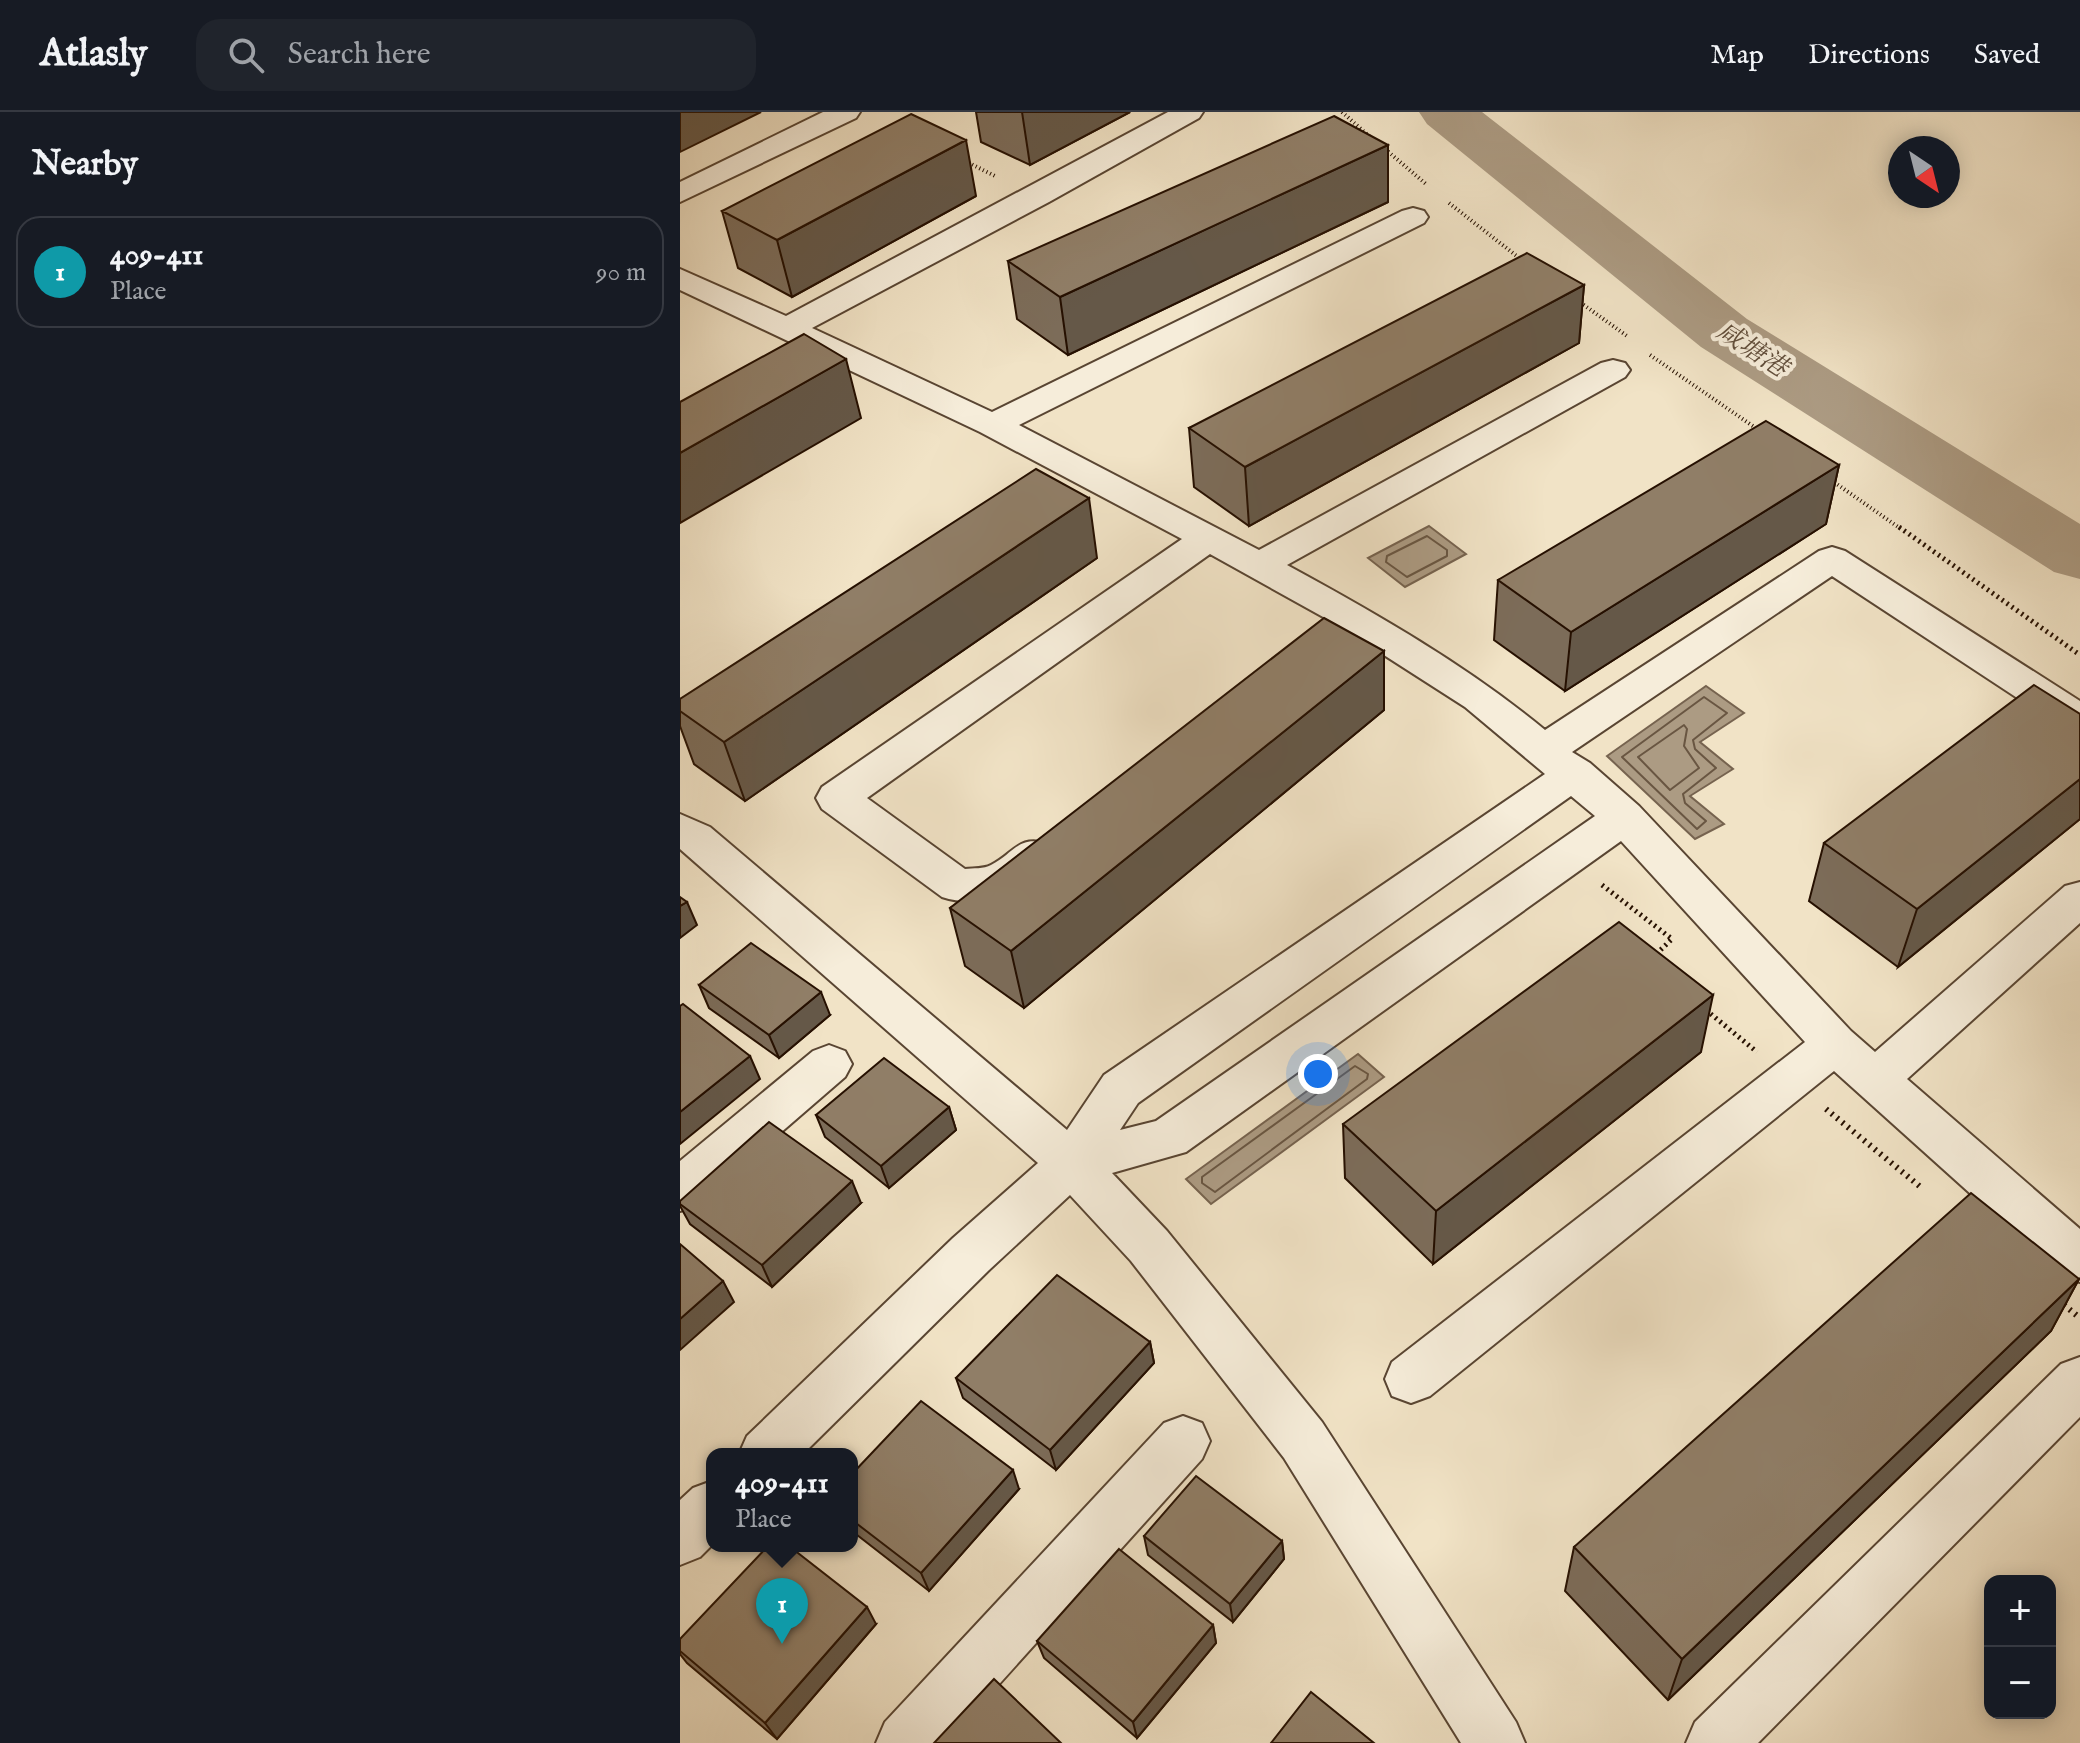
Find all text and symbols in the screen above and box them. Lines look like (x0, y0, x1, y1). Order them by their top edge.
search box (196, 19, 756, 91)
text: Atlasly (40, 31, 148, 79)
icon: search (224, 33, 268, 77)
text: Search here (288, 36, 431, 74)
text: Map (1710, 38, 1764, 73)
text: Directions (1808, 38, 1930, 73)
text: Saved (1974, 38, 2040, 73)
north arrow (1888, 136, 1960, 208)
text: Nearby (32, 143, 138, 186)
text: 409-411 (110, 237, 204, 275)
text: 1 (55, 256, 65, 289)
text: 90 m (596, 256, 646, 289)
text: Place (110, 275, 166, 308)
water label: 咸塘港 (1710, 315, 1796, 387)
your location (1298, 1054, 1338, 1094)
popup (706, 1448, 858, 1552)
text: 409-411 (735, 1465, 829, 1503)
text: Place (735, 1503, 792, 1536)
map controls (1984, 1575, 2056, 1719)
button: + (1984, 1575, 2056, 1647)
pin: 1 (756, 1578, 808, 1644)
button: − (1984, 1647, 2056, 1719)

